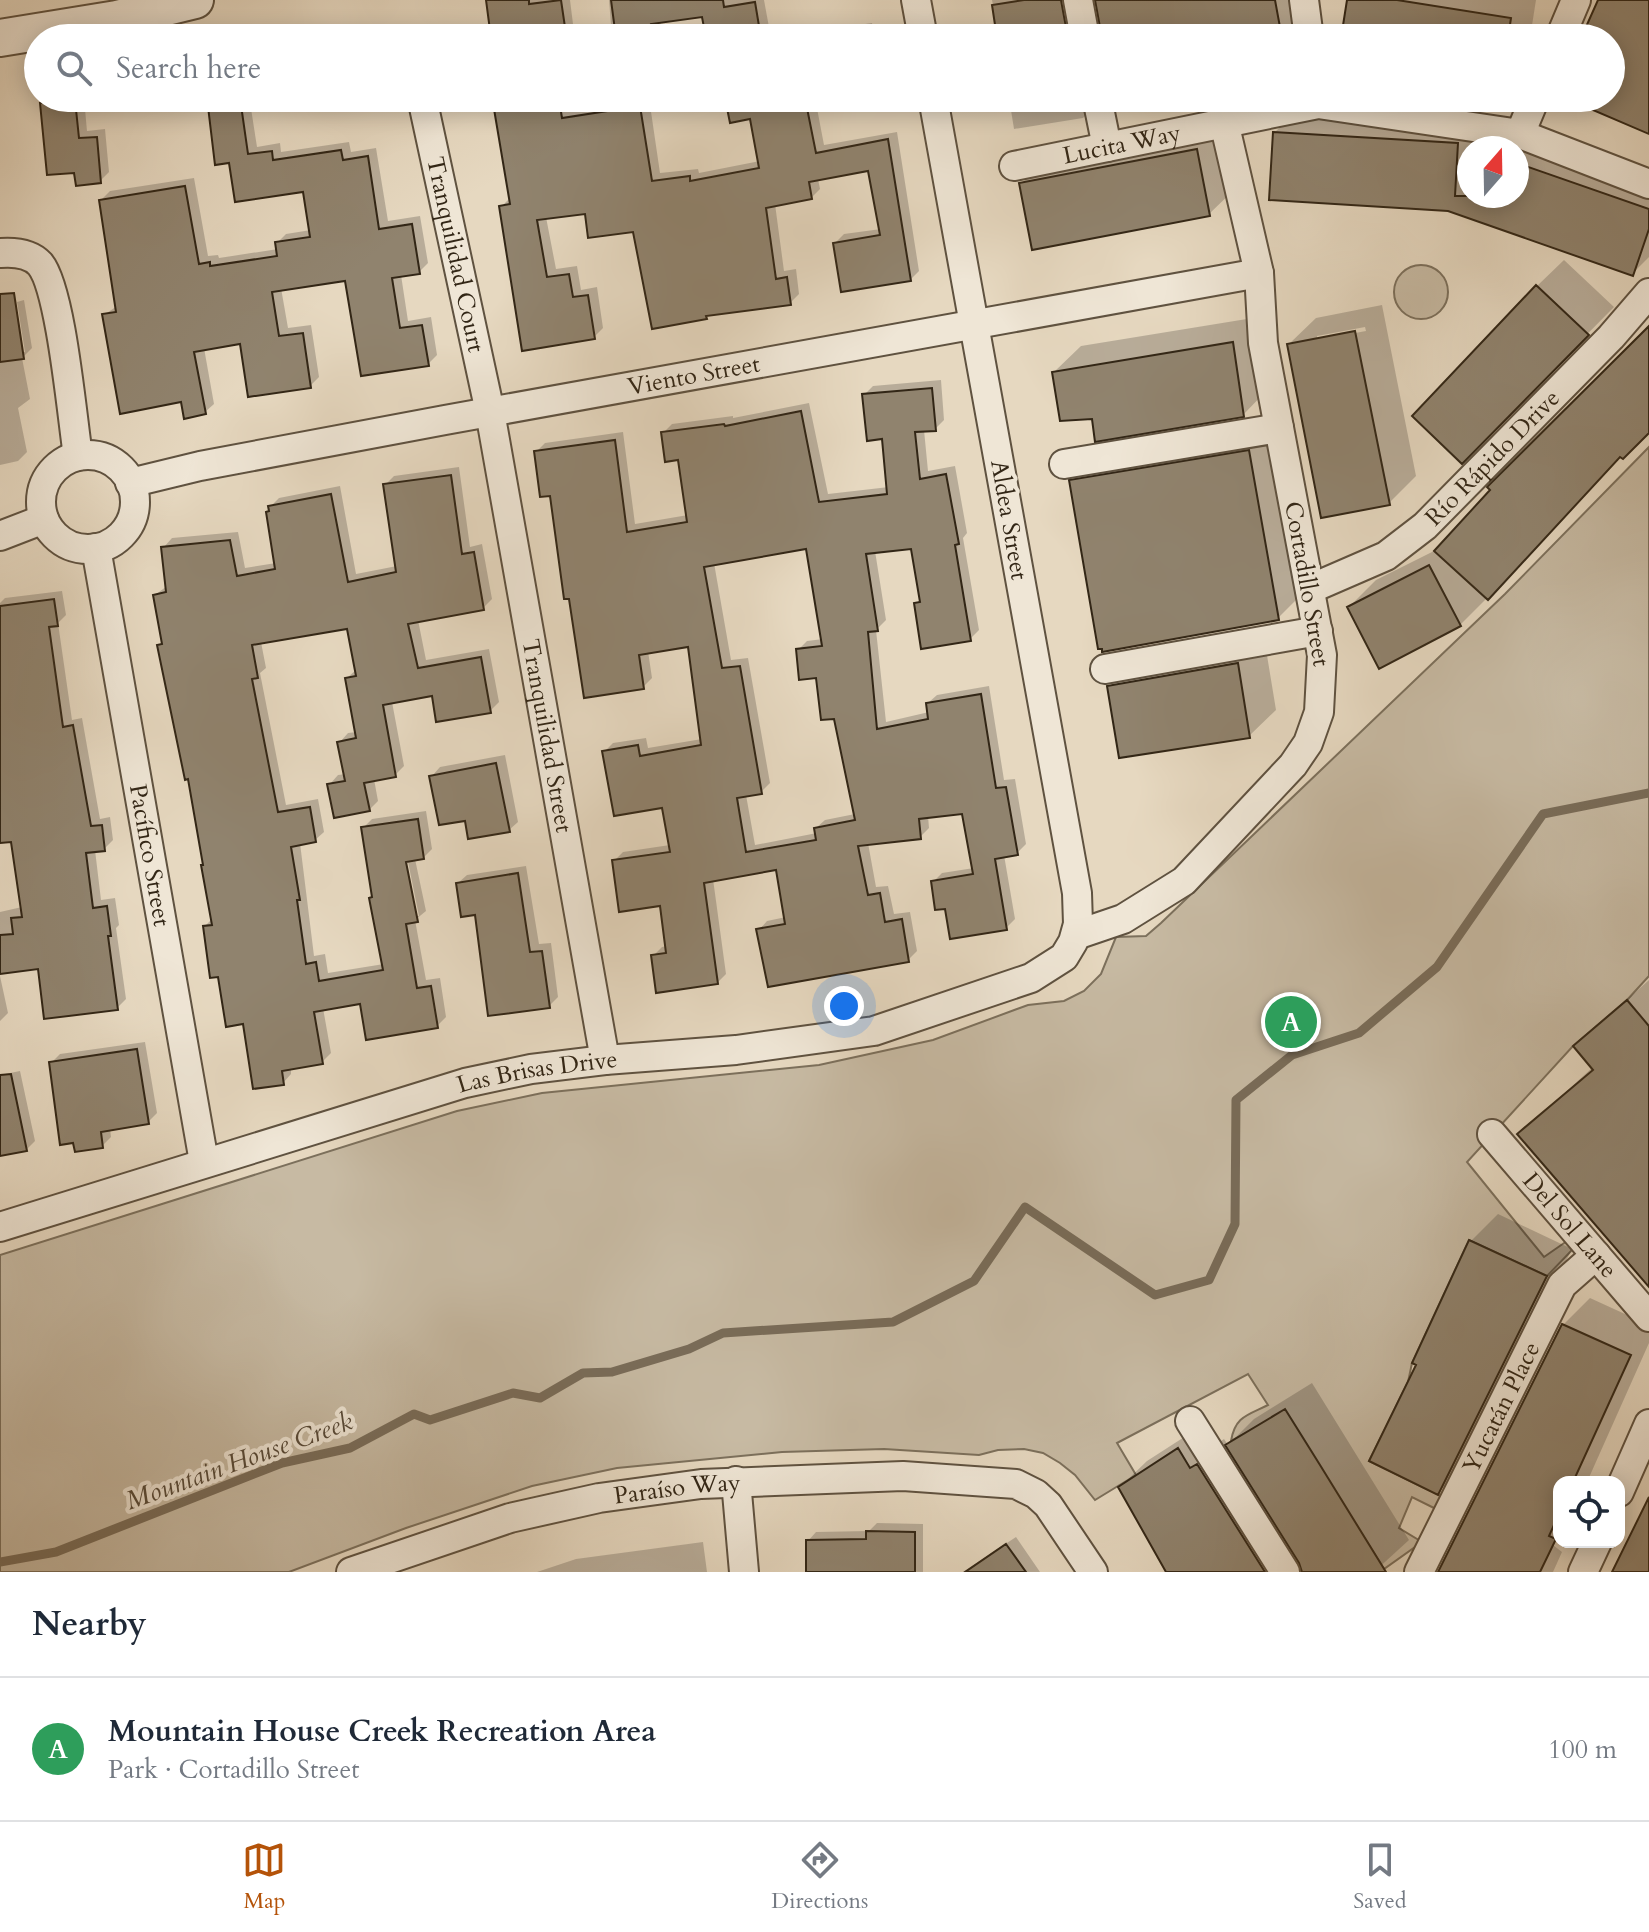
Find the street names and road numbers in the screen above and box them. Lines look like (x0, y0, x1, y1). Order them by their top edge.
street label: Lucita Way (1060, 116, 1184, 172)
street label: Tranquilidad Court (419, 153, 493, 356)
street label: Viento Street (625, 347, 763, 403)
street label: Río Rápido Drive (1418, 382, 1567, 533)
street label: Aldea Street (982, 457, 1036, 583)
street label: Cortadillo Street (1276, 499, 1338, 669)
street label: Tranquilidad Street (514, 636, 581, 836)
street label: Pacífico Street (121, 782, 179, 929)
street label: Las Brisas Drive (453, 1043, 619, 1101)
street label: Del Sol Lane (1515, 1165, 1625, 1285)
street label: Yucatán Place (1454, 1336, 1548, 1479)
street label: Paraíso Way (612, 1466, 742, 1512)

